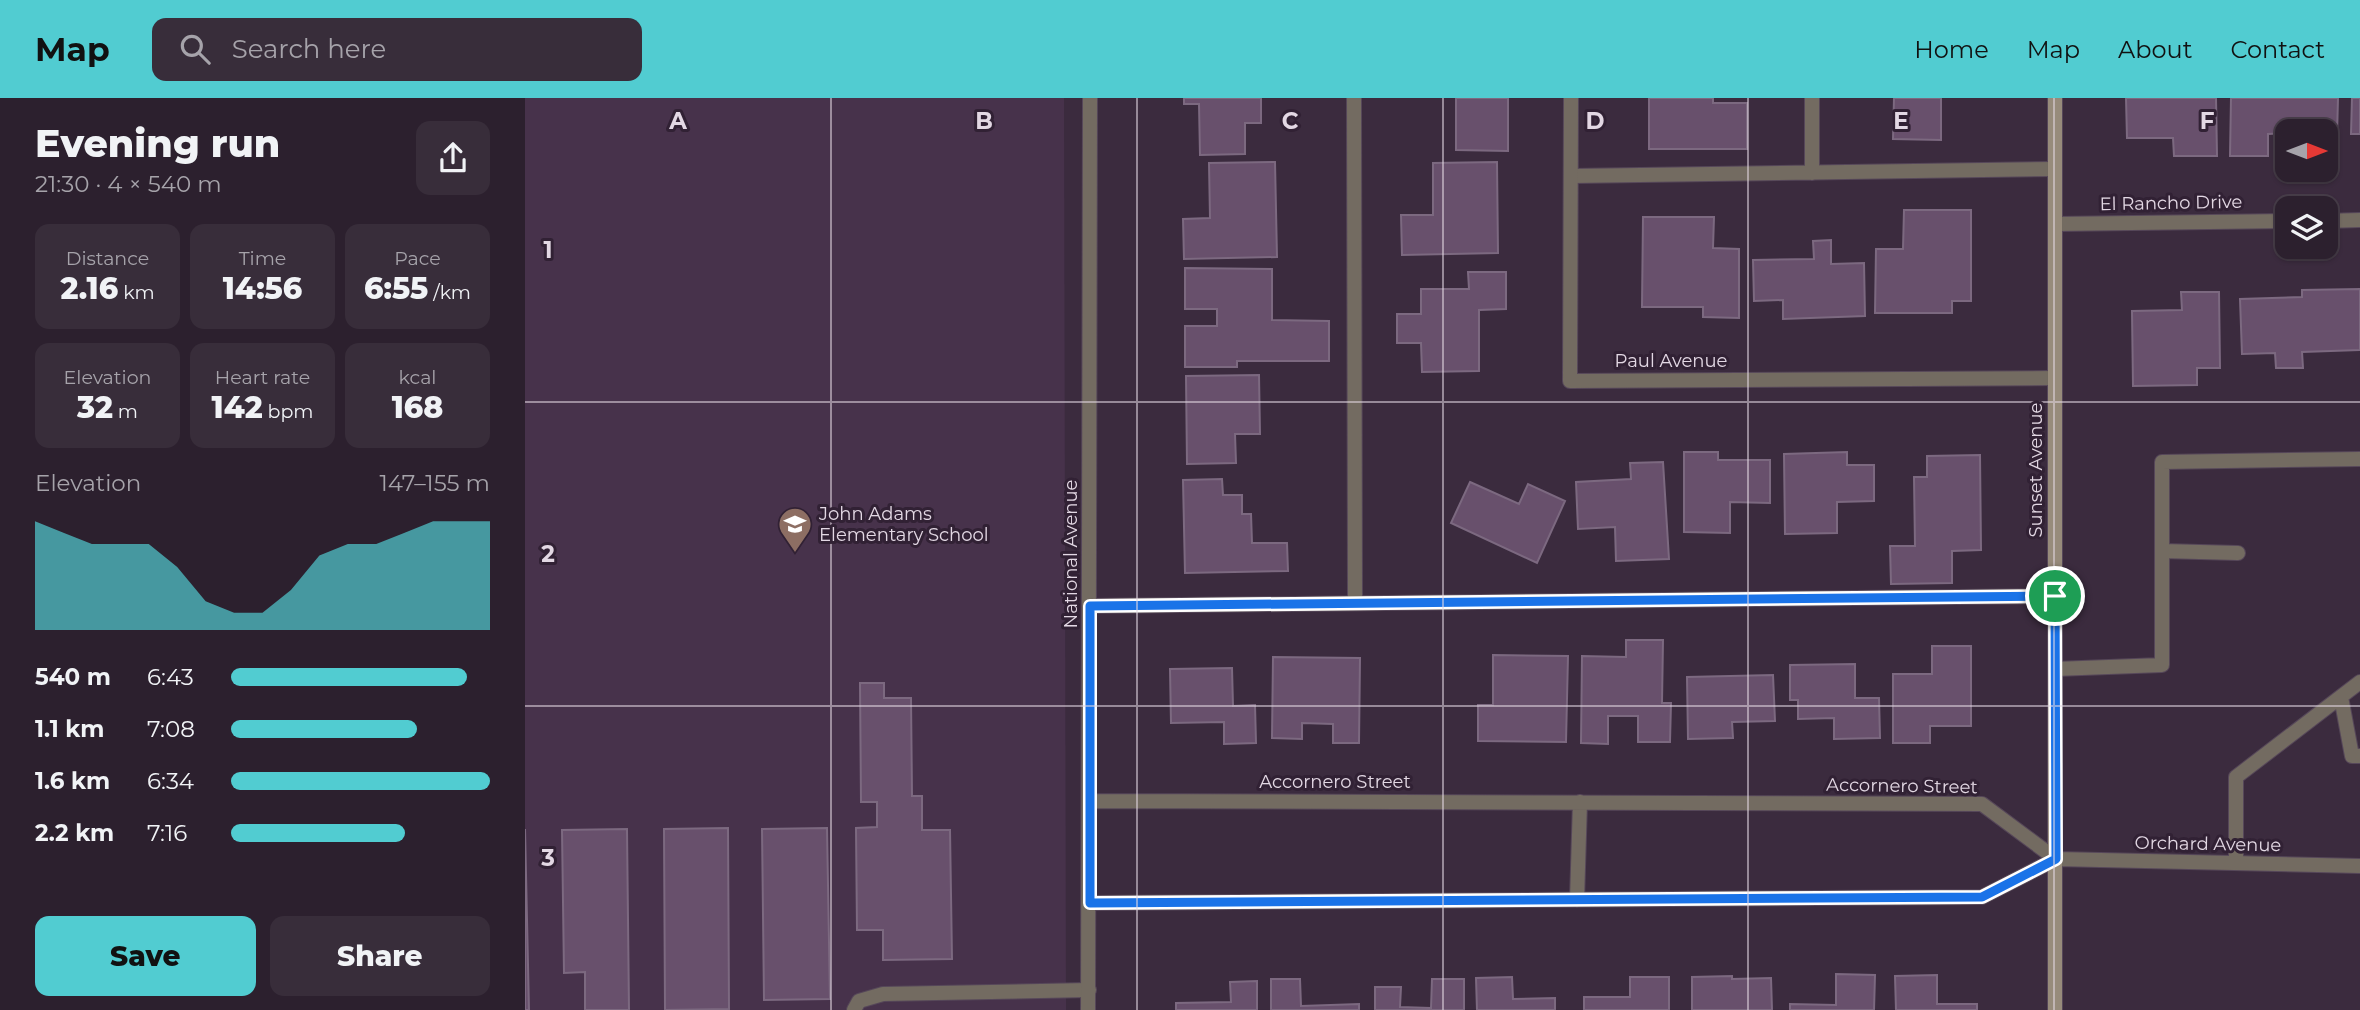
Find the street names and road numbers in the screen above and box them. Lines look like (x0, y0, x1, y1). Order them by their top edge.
street label: El Rancho Drive (2100, 191, 2243, 215)
street label: Paul Avenue (1615, 350, 1728, 372)
street label: Sunset Avenue (2025, 402, 2047, 537)
street label: National Avenue (1060, 479, 1082, 628)
street label: Accornero Street (1259, 771, 1411, 793)
street label: Accornero Street (1826, 774, 1978, 798)
street label: Orchard Avenue (2134, 832, 2282, 856)

